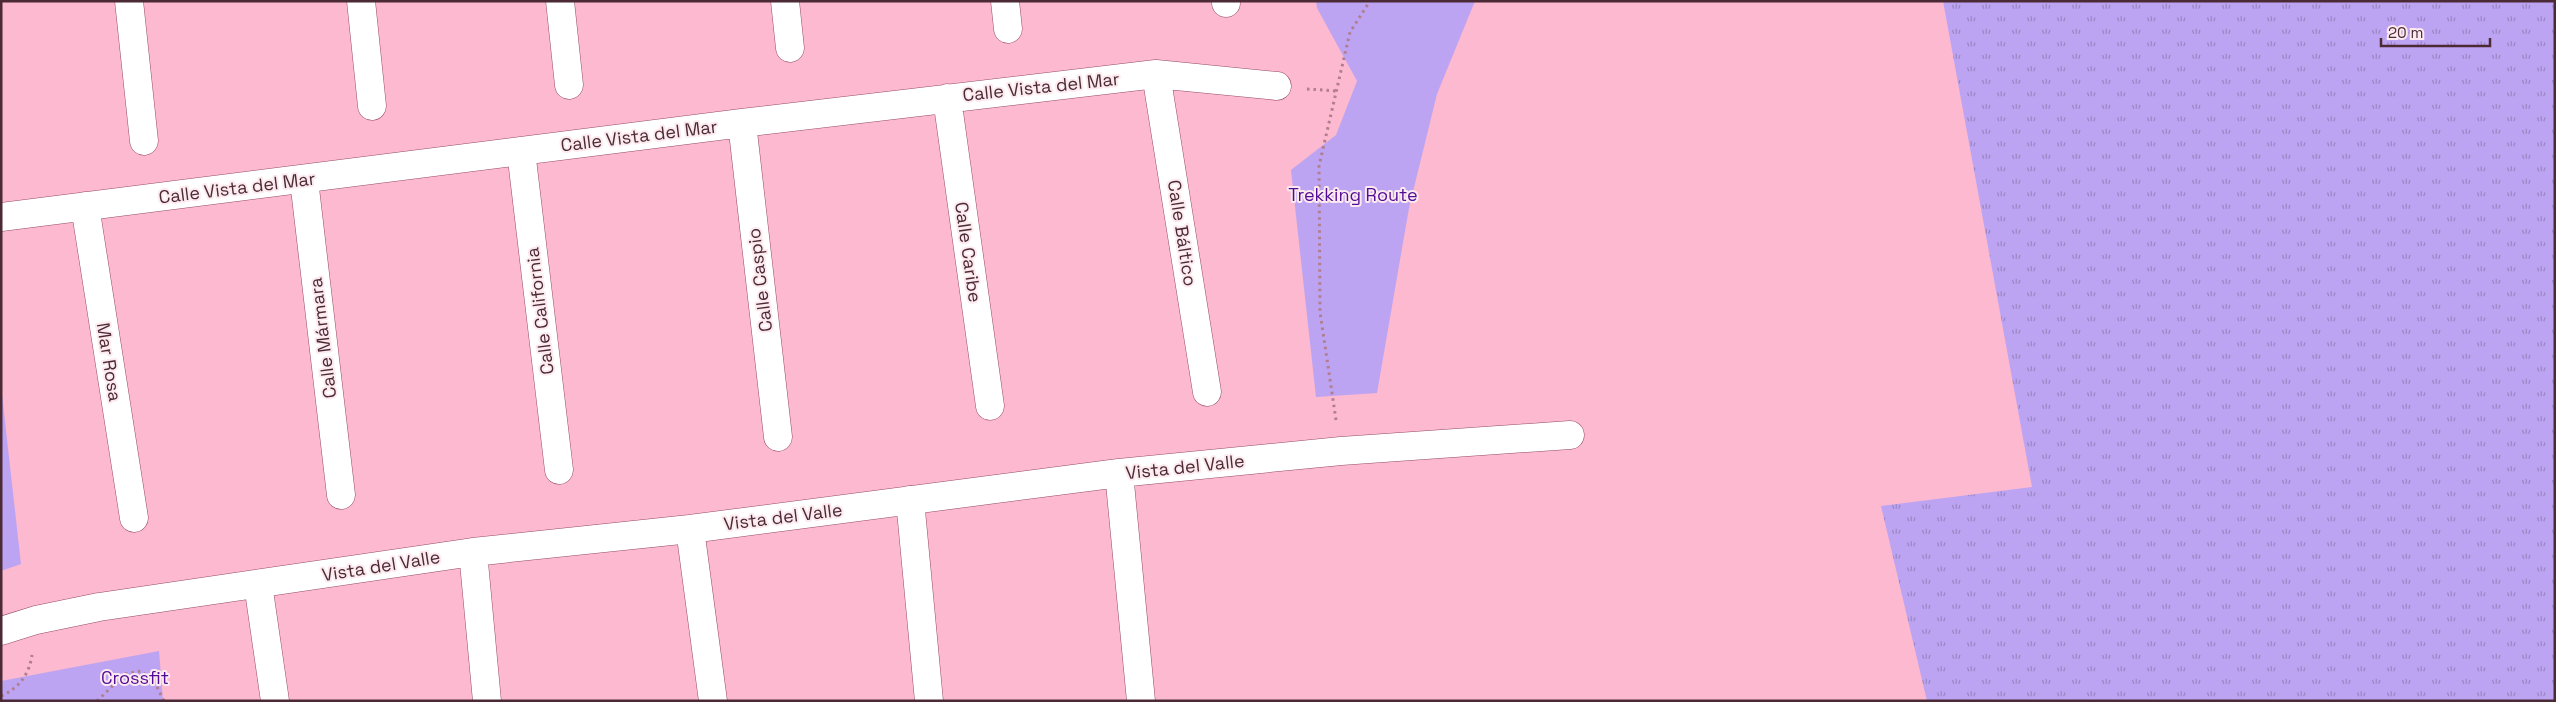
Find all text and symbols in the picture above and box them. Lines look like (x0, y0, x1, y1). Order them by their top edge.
scale bar (2381, 15, 2490, 47)
text: 20 m (2388, 23, 2423, 42)
street label: Calle Vista del Mar (961, 67, 1121, 106)
street label: Calle Vista del Mar (559, 114, 719, 157)
street label: Calle Vista del Mar (157, 166, 317, 209)
street label: Calle Báltico (1163, 178, 1202, 288)
park label: Trekking Route (1288, 183, 1418, 206)
street label: Calle Caribe (950, 200, 987, 304)
street label: Calle Caspio (742, 227, 777, 333)
street label: Calle California (520, 246, 559, 376)
street label: Calle Mármara (304, 276, 341, 400)
street label: Mar Rosa (92, 321, 127, 403)
street label: Vista del Valle (1124, 449, 1246, 484)
street label: Vista del Valle (722, 498, 844, 535)
street label: Vista del Valle (320, 545, 442, 586)
park label: Crossfit (101, 666, 169, 689)

